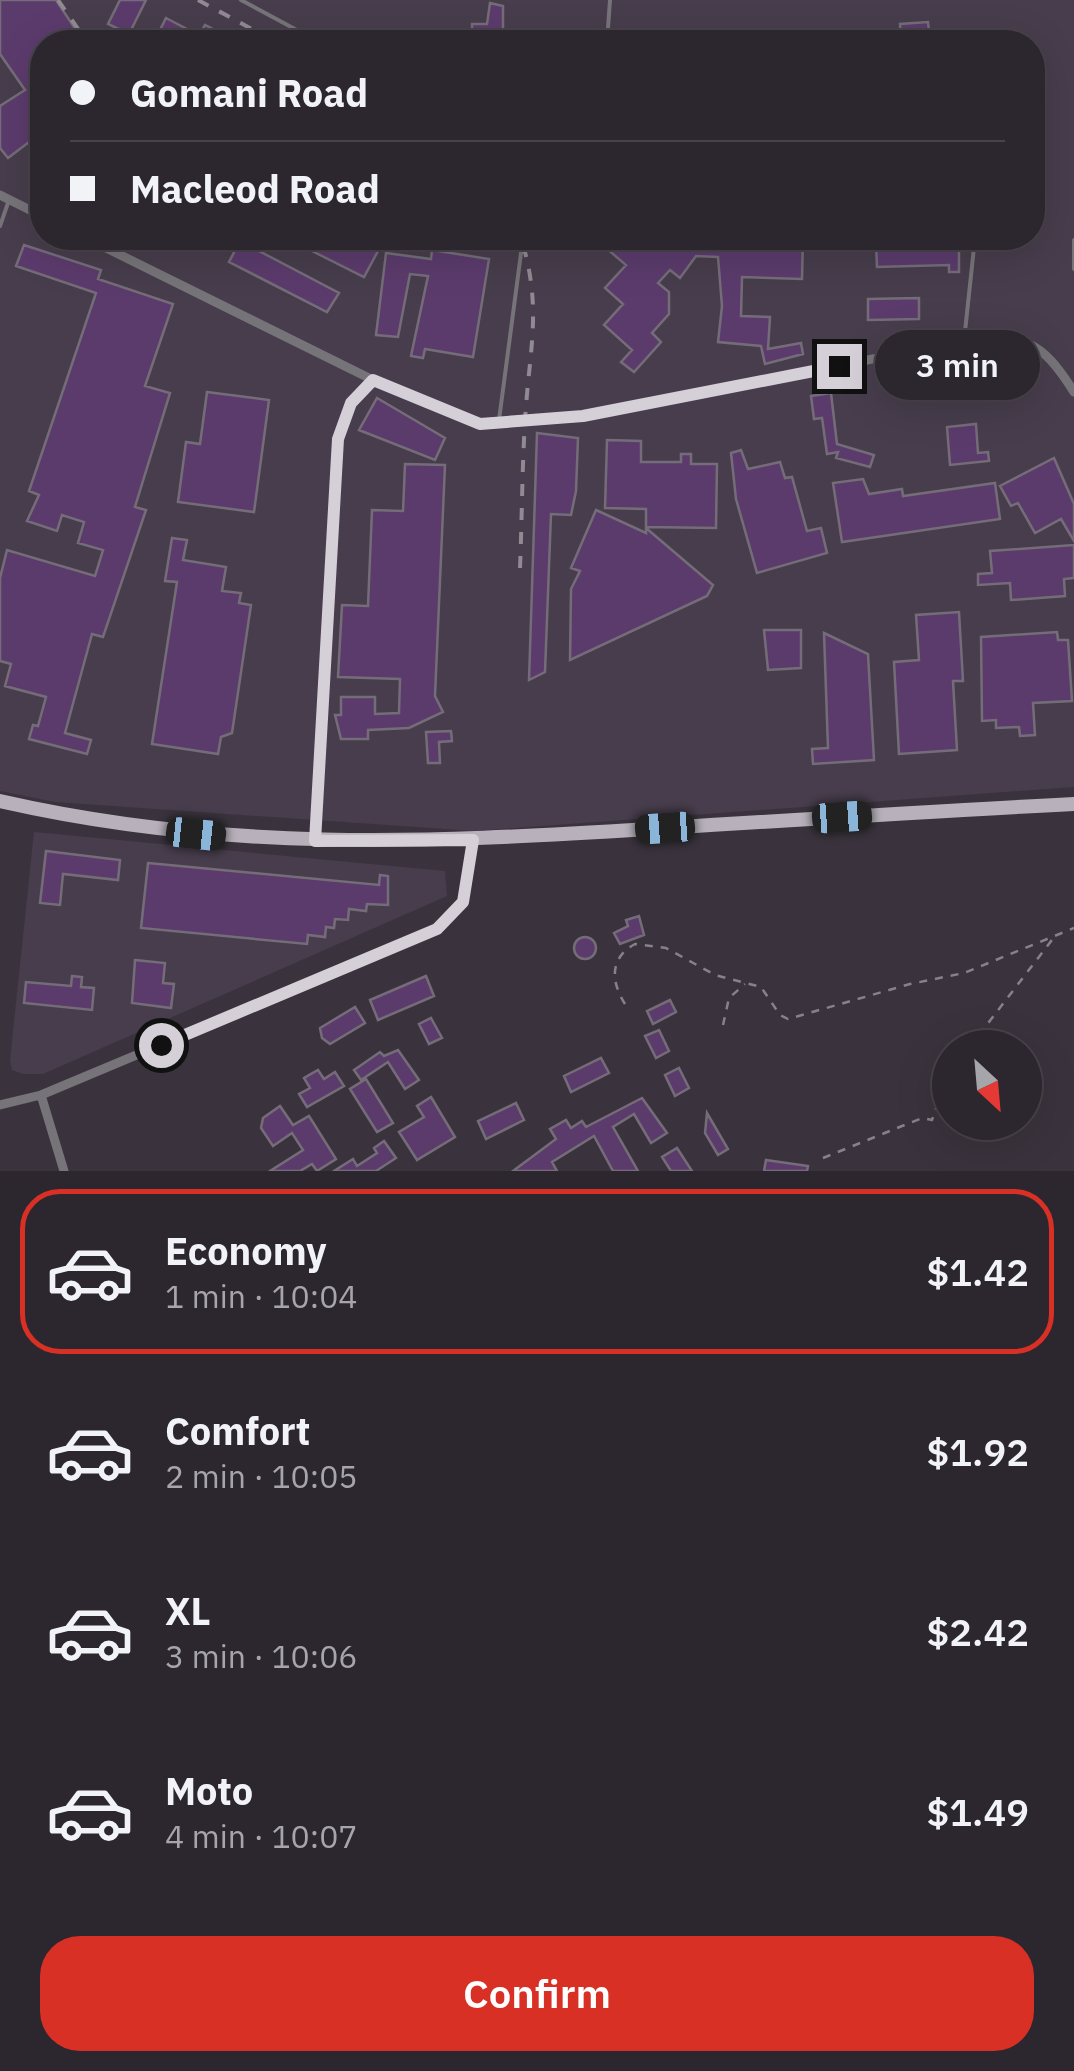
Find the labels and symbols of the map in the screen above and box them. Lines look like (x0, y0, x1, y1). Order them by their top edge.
callout: 3 min (874, 331, 1039, 401)
route end (817, 344, 862, 389)
car (811, 800, 873, 834)
car (634, 811, 696, 845)
car (165, 816, 227, 852)
route start (139, 1023, 184, 1068)
north arrow (932, 1030, 1042, 1140)

